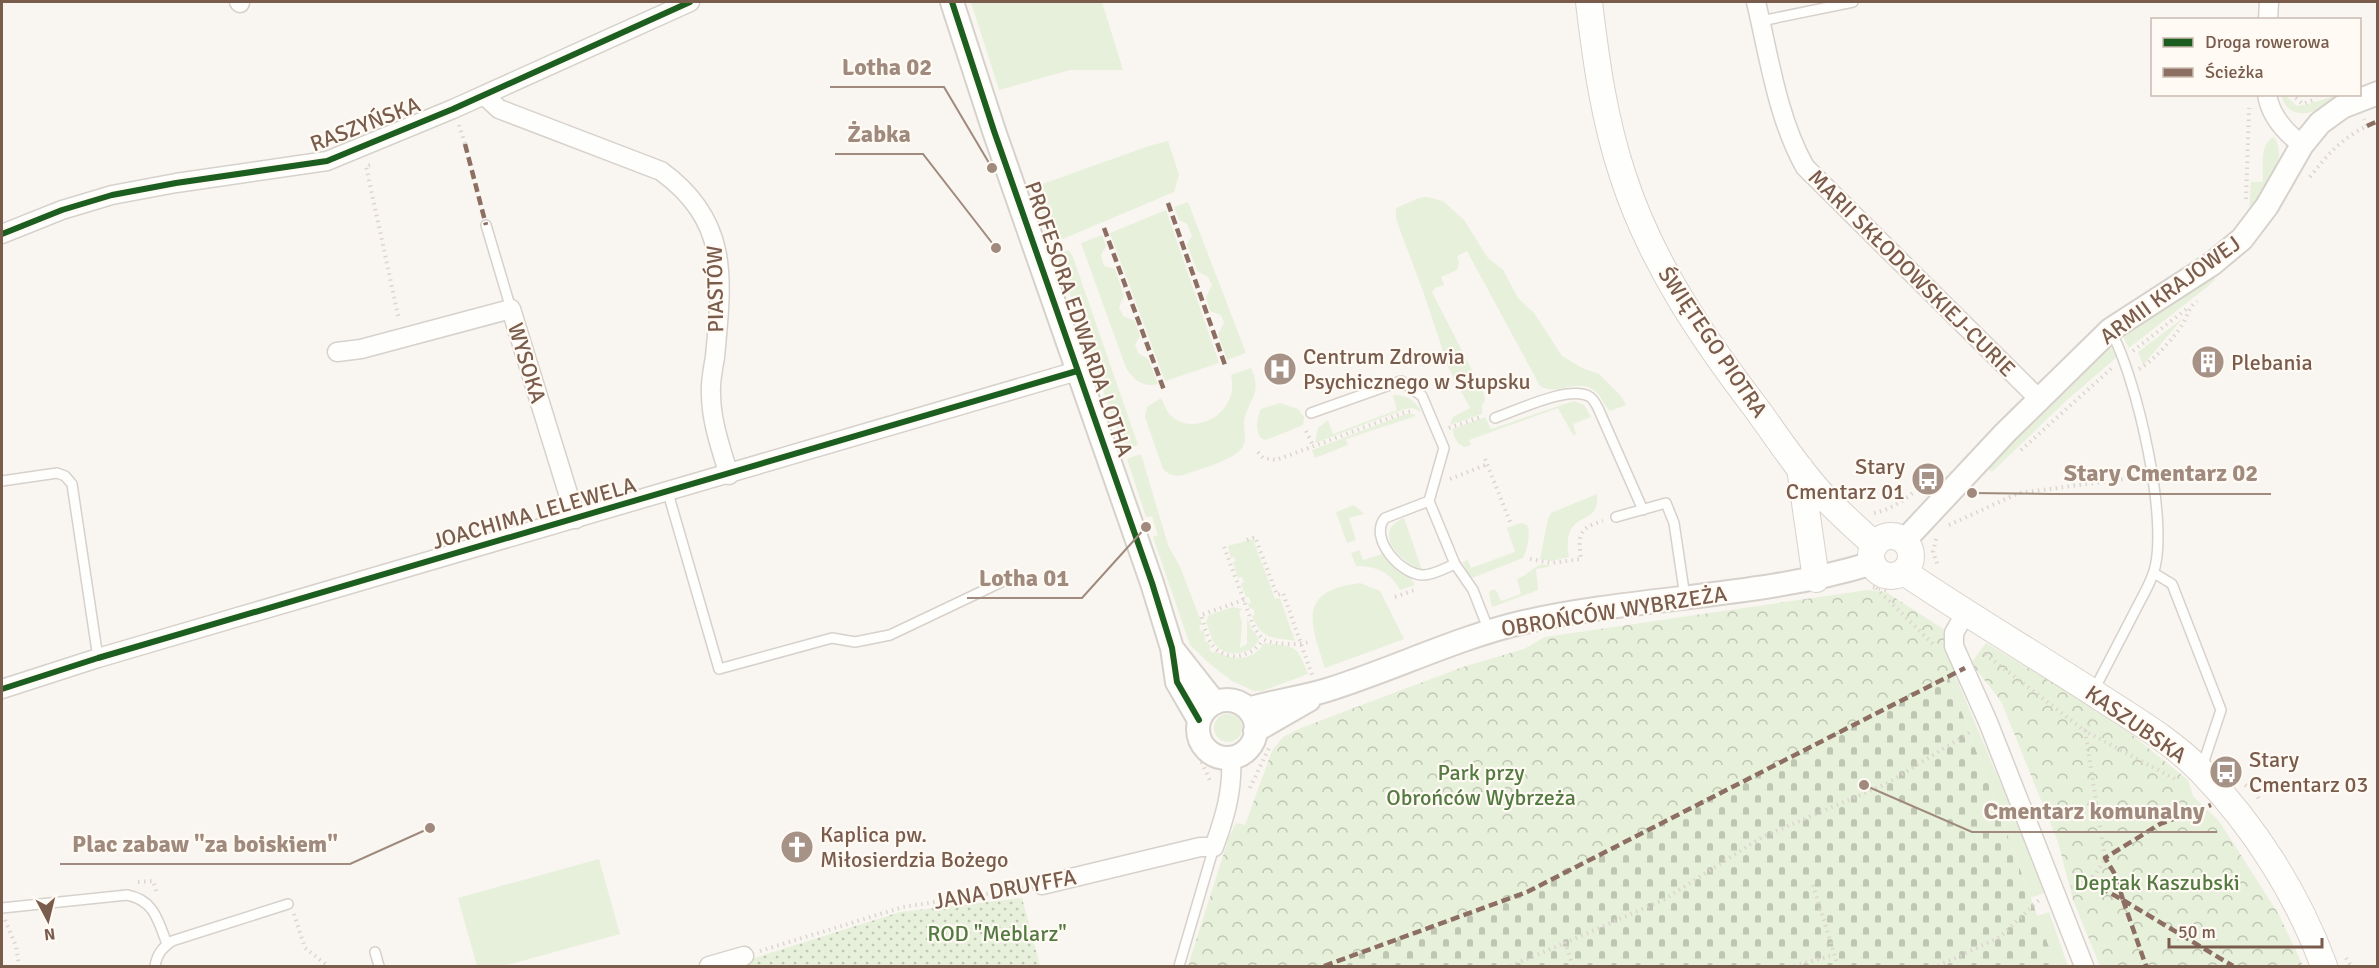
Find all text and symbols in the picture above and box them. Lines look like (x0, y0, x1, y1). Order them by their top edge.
legend (2151, 18, 2361, 96)
text: Droga rowerowa (2205, 31, 2330, 53)
callout: Lotha 02 (830, 45, 944, 87)
text: Lotha 02 (842, 52, 932, 82)
text: Ścieżka (2205, 61, 2264, 83)
street label: RASZYŃSKA (306, 90, 424, 157)
callout: Żabka (835, 112, 923, 154)
text: Żabka (847, 119, 911, 149)
street label: MARII SKŁODOWSKIEJ-CURIE (1803, 164, 2021, 382)
street label: PROFESORA EDWARDA LOTHA (1019, 178, 1139, 461)
street label: ARMII KRAJOWEJ (2094, 230, 2246, 350)
street label: PIASTÓW (701, 245, 729, 333)
street label: ŚWIĘTEGO PIOTRA (1653, 261, 1774, 423)
street label: WYSOKA (502, 320, 552, 407)
place label: Centrum Zdrowia Psychicznego w Słupsku (1303, 343, 1530, 395)
building icon: Plebania (2190, 344, 2226, 380)
place label: Plebania (2231, 349, 2313, 376)
hospital icon: Centrum Zdrowia Psychicznego w Słupsku (1262, 351, 1298, 387)
callout: Stary Cmentarz 02 (2052, 452, 2271, 494)
place label: Stary Cmentarz 01 (1786, 453, 1906, 505)
text: Stary Cmentarz 02 (2064, 458, 2258, 488)
bus stop icon: Stary Cmentarz 01 (1910, 461, 1946, 497)
street label: JOACHIMA LELEWELA (429, 471, 640, 555)
callout: Lotha 01 (967, 556, 1082, 598)
text: Lotha 01 (979, 563, 1069, 593)
street label: OBROŃCÓW WYBRZEŻA (1499, 580, 1729, 642)
street label: KASZUBSKA (2080, 679, 2192, 769)
place label: Stary Cmentarz 03 (2249, 746, 2368, 798)
bus stop icon: Stary Cmentarz 03 (2208, 754, 2244, 790)
park label: Park przy Obrońców Wybrzeża (1386, 759, 1576, 811)
callout: Cmentarz komunalny (1972, 790, 2217, 832)
text: Cmentarz komunalny (1983, 796, 2205, 826)
place label: Kaplica pw. Miłosierdzia Bożego (820, 821, 1008, 873)
callout: Plac zabaw "za boiskiem" (60, 822, 350, 864)
text: Plac zabaw "za boiskiem" (72, 829, 338, 859)
church icon: Kaplica pw. Miłosierdzia Bożego (779, 829, 815, 865)
street label: JANA DRUYFFA (932, 863, 1079, 915)
park label: Deptak Kaszubski (2074, 869, 2240, 896)
north arrow (18, 890, 78, 950)
scale bar (2169, 911, 2322, 949)
park label: ROD "Meblarz" (927, 920, 1067, 947)
text: 50 m (2178, 921, 2216, 943)
text: N (43, 923, 56, 944)

